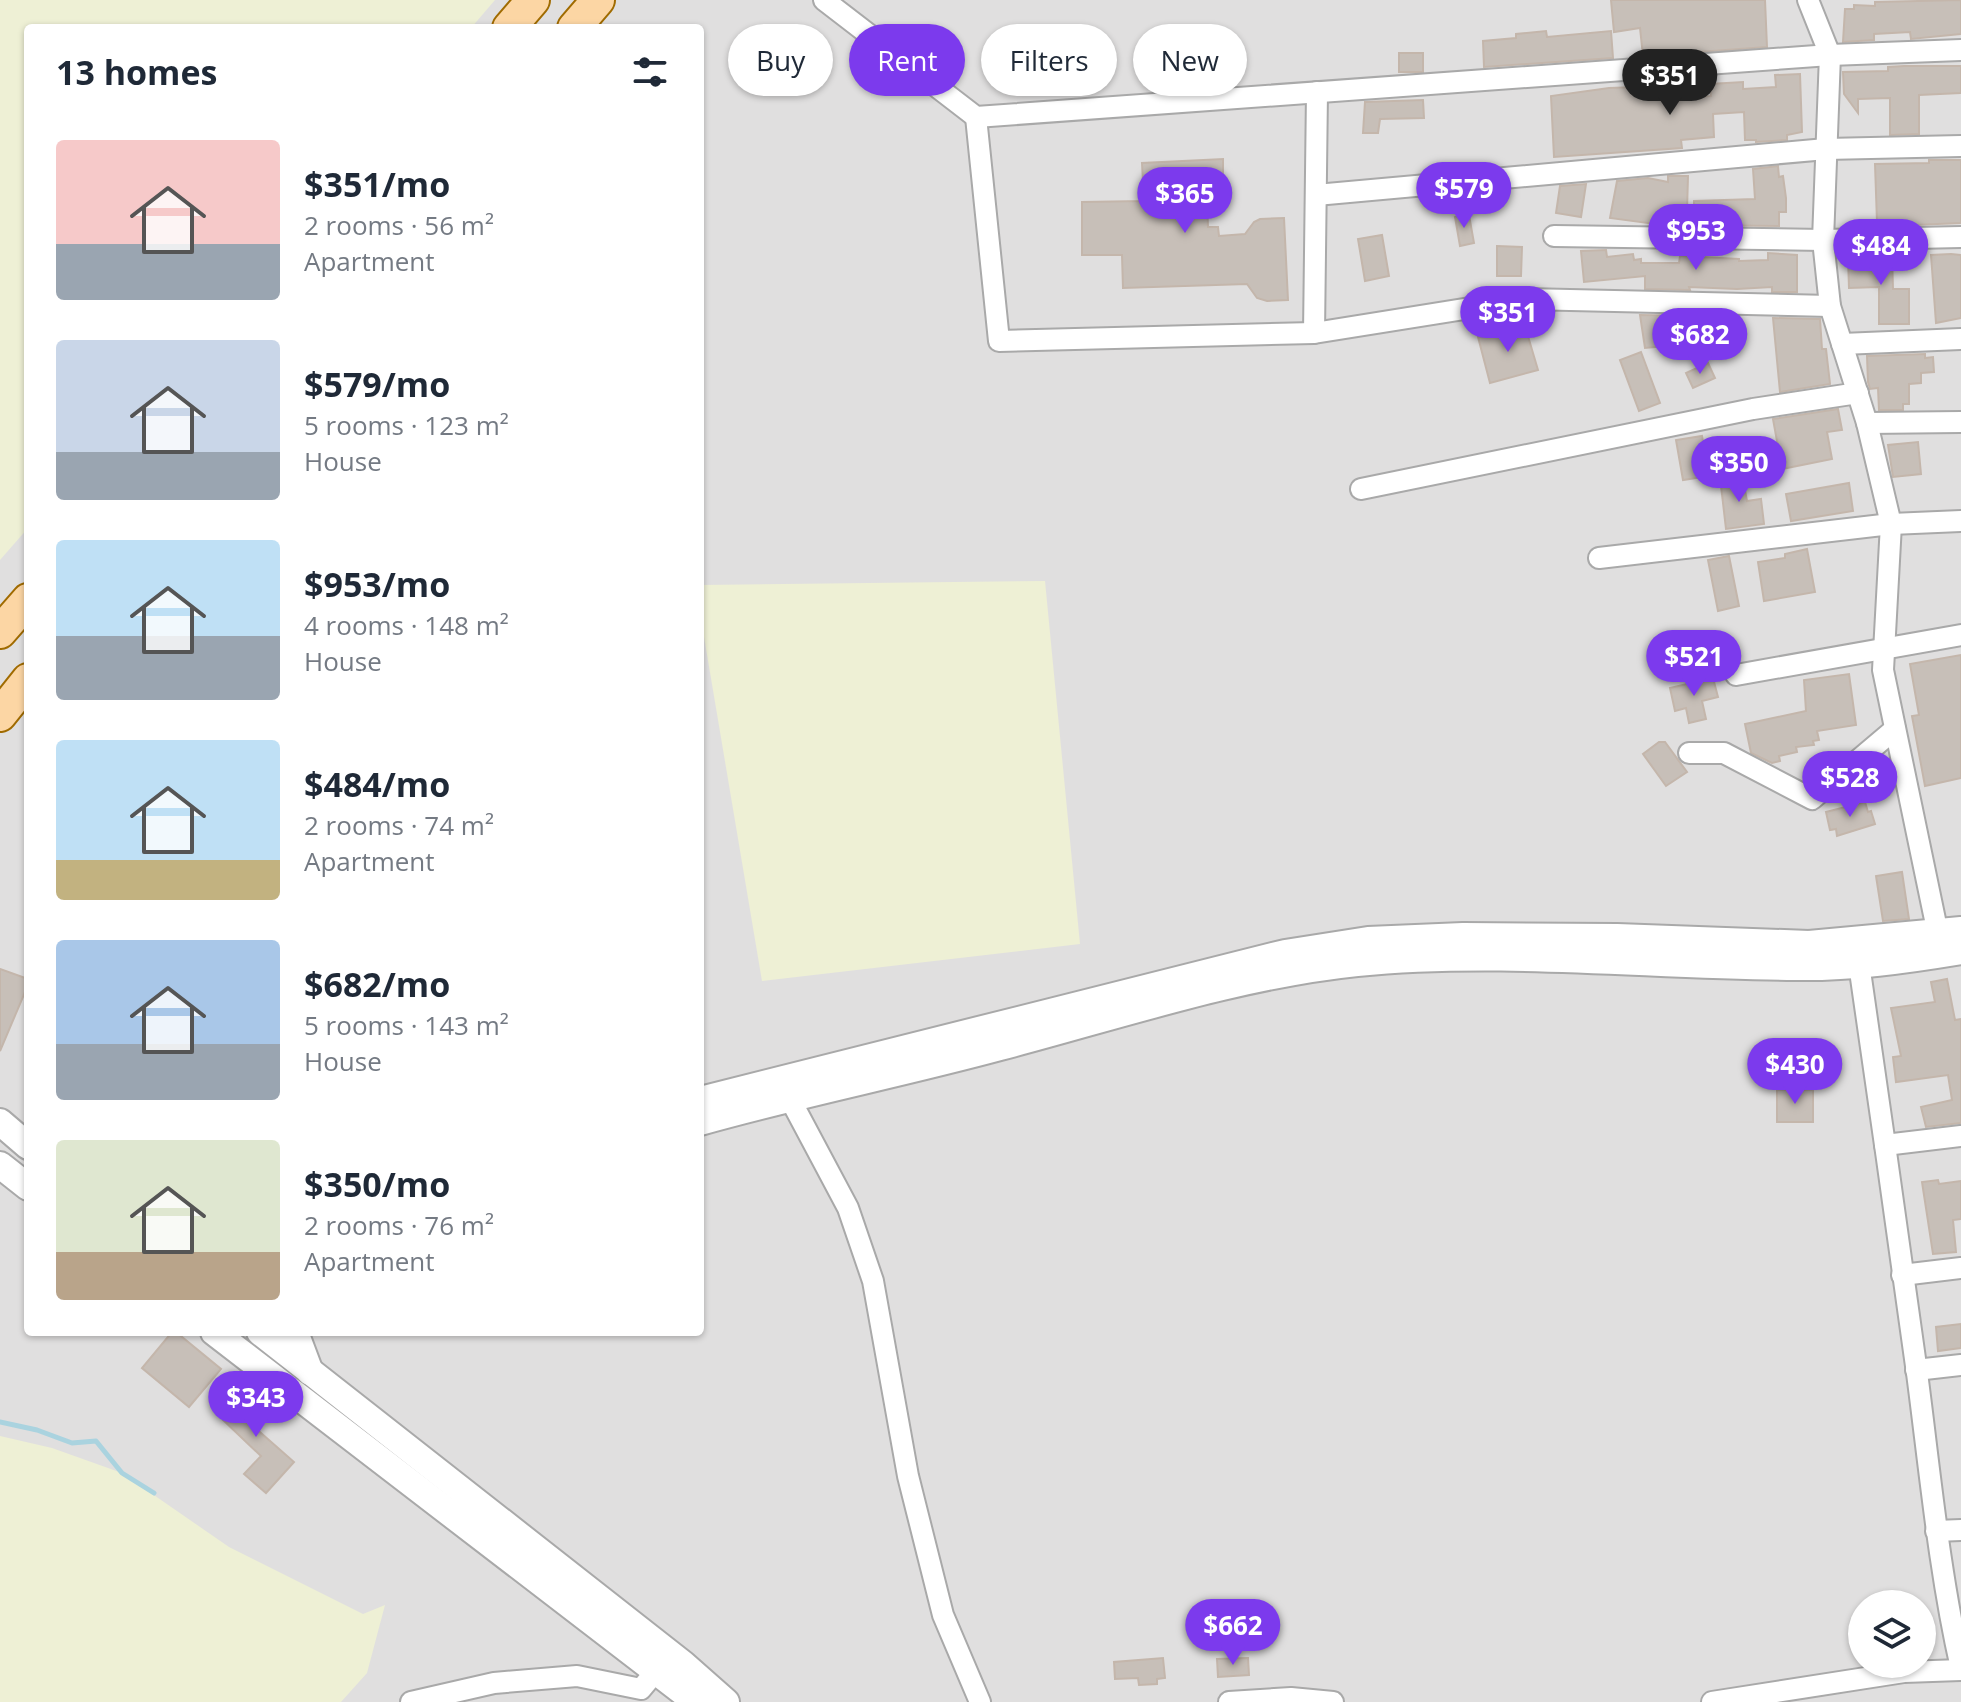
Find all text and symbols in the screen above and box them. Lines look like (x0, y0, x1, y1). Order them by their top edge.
chip: Buy (728, 24, 833, 96)
chip: Rent (849, 24, 965, 96)
chip: Filters (981, 24, 1117, 96)
chip: New (1133, 24, 1247, 96)
text: 13 homes (56, 49, 217, 95)
pin: $351 (1623, 49, 1717, 117)
icon: filters (628, 50, 672, 94)
text: $351 (1640, 57, 1700, 93)
text: $351/mo (304, 161, 450, 207)
pin: $579 (1417, 162, 1511, 230)
pin: $365 (1138, 167, 1232, 235)
text: $579 (1434, 170, 1494, 206)
icon: home (120, 172, 216, 268)
text: $365 (1155, 175, 1215, 211)
pin: $953 (1649, 204, 1743, 272)
text: 2 rooms · 56 m² (304, 207, 494, 243)
text: $953 (1666, 212, 1726, 248)
pin: $484 (1834, 219, 1928, 287)
text: $484 (1851, 227, 1911, 263)
text: Apartment (304, 243, 435, 279)
pin: $351 (1461, 286, 1555, 354)
text: $351 (1478, 294, 1538, 330)
pin: $682 (1653, 308, 1747, 376)
text: $682 (1670, 316, 1730, 352)
text: $579/mo (304, 361, 450, 407)
icon: home (120, 372, 216, 468)
text: 5 rooms · 123 m² (304, 407, 509, 443)
pin: $350 (1692, 436, 1786, 504)
text: House (304, 443, 382, 479)
text: $350 (1709, 444, 1769, 480)
text: $953/mo (304, 561, 450, 607)
icon: home (120, 572, 216, 668)
text: 4 rooms · 148 m² (304, 607, 509, 643)
pin: $521 (1647, 630, 1741, 698)
text: $521 (1664, 638, 1724, 674)
text: House (304, 643, 382, 679)
pin: $528 (1803, 751, 1897, 819)
text: $528 (1820, 759, 1880, 795)
text: $484/mo (304, 761, 450, 807)
icon: home (120, 772, 216, 868)
text: 2 rooms · 74 m² (304, 807, 494, 843)
text: Apartment (304, 843, 435, 879)
text: $682/mo (304, 961, 450, 1007)
icon: home (120, 972, 216, 1068)
text: 5 rooms · 143 m² (304, 1007, 509, 1043)
pin: $430 (1748, 1038, 1842, 1106)
text: House (304, 1043, 382, 1079)
text: $430 (1765, 1046, 1825, 1082)
text: $350/mo (304, 1161, 450, 1207)
icon: home (120, 1172, 216, 1268)
text: 2 rooms · 76 m² (304, 1207, 494, 1243)
text: Apartment (304, 1243, 435, 1279)
pin: $343 (209, 1371, 303, 1439)
text: $343 (226, 1379, 286, 1415)
map controls (1848, 1590, 1936, 1678)
button: layers (1848, 1590, 1936, 1678)
pin: $662 (1186, 1599, 1280, 1667)
text: $662 (1203, 1607, 1263, 1643)

